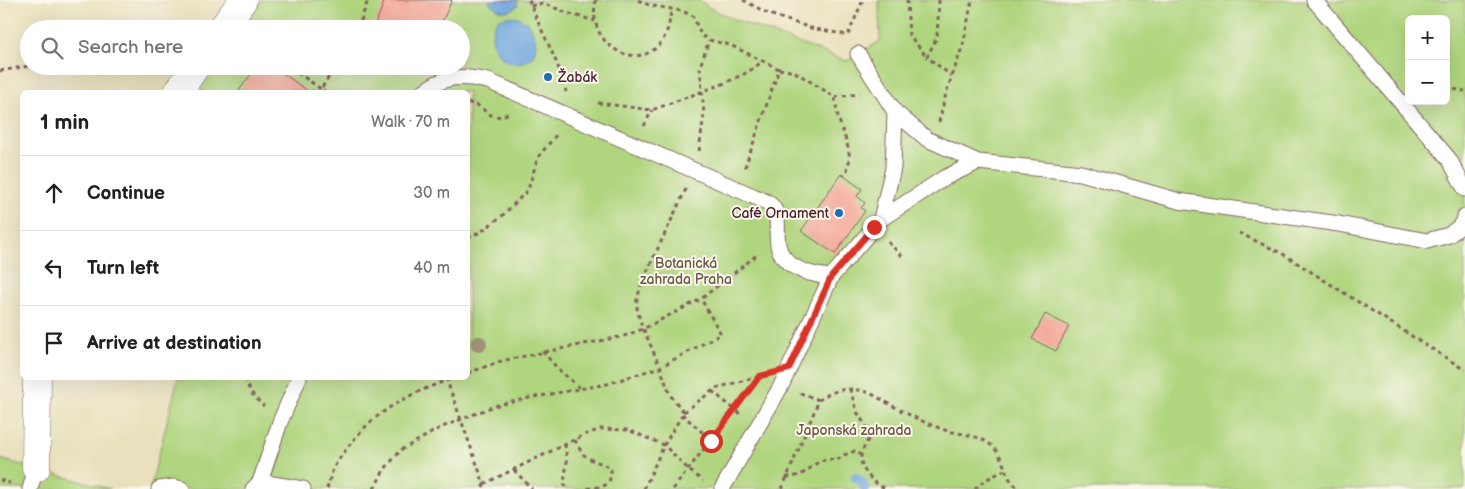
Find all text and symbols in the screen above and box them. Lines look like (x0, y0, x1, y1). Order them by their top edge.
map controls (1405, 15, 1450, 105)
button: + (1405, 15, 1450, 60)
search box (20, 20, 470, 75)
icon: search (38, 34, 66, 62)
text: Search here (78, 36, 183, 59)
button: − (1405, 60, 1450, 105)
place label: Žabák (557, 68, 597, 86)
marker: Žabák (542, 71, 554, 83)
text: 1 min (40, 110, 89, 135)
text: Walk · 70 m (371, 113, 450, 132)
icon: ahead (40, 179, 68, 207)
text: Continue (87, 182, 165, 205)
text: 30 m (413, 184, 450, 203)
place label: Café Ornament (732, 205, 830, 222)
marker: Café Ornament (833, 207, 845, 219)
route end (863, 216, 886, 239)
icon: left (40, 254, 68, 282)
park label: Botanická zahrada Praha (640, 255, 732, 288)
text: Turn left (87, 257, 159, 280)
text: 40 m (413, 259, 450, 278)
icon: arrive (40, 329, 68, 357)
text: Arrive at destination (87, 332, 262, 355)
park label: Japonská zahrada (796, 422, 912, 439)
route start (700, 430, 723, 453)

